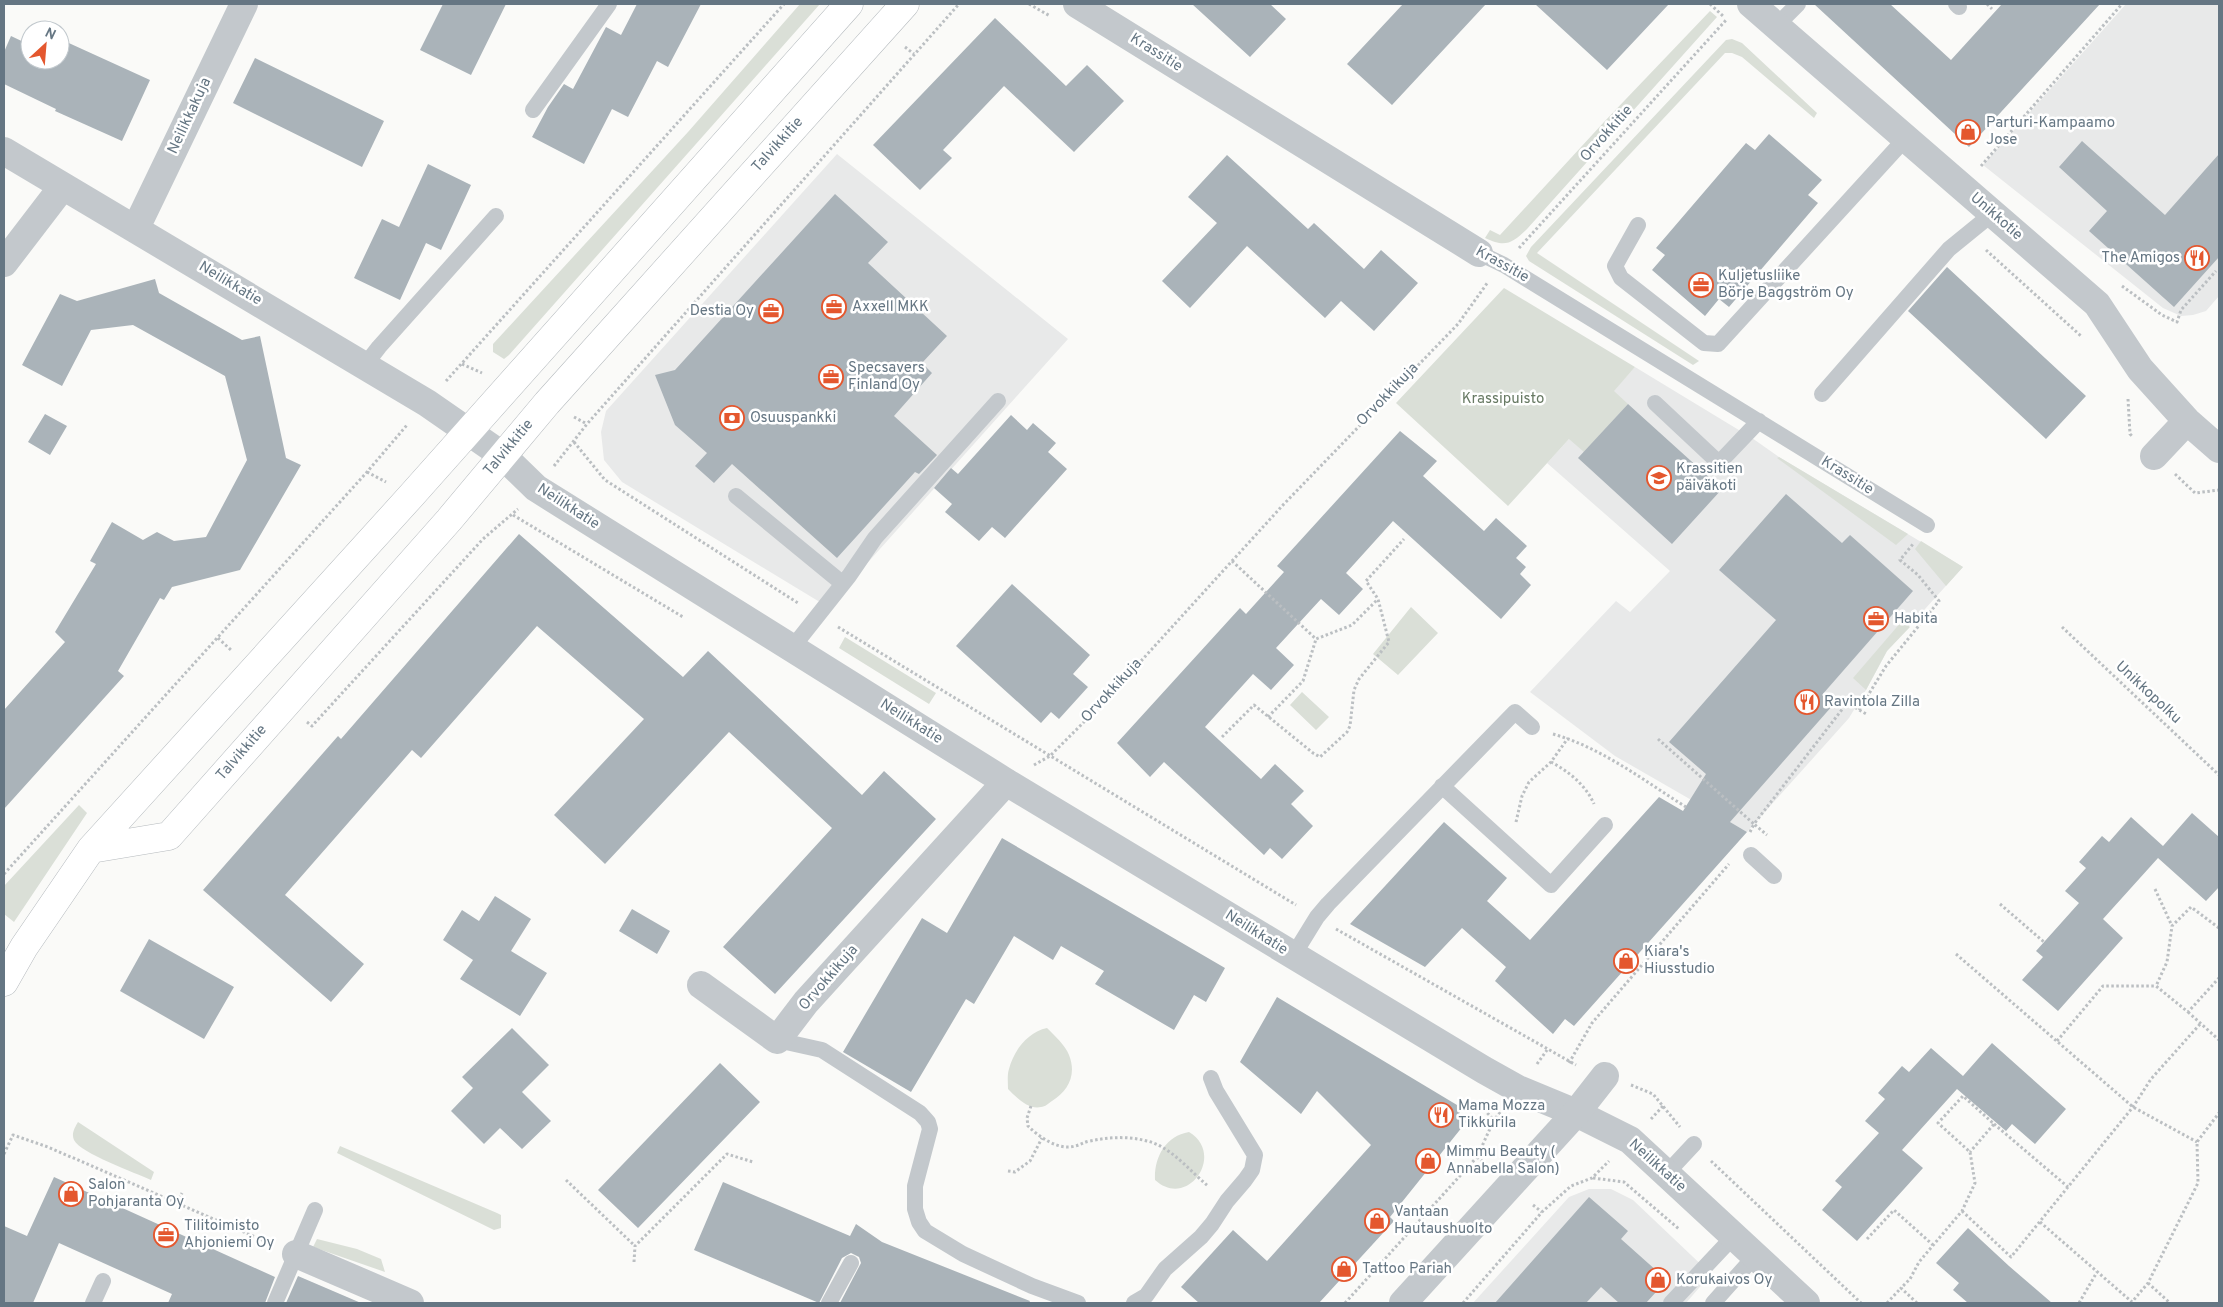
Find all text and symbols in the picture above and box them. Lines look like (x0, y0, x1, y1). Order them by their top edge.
north arrow (20, 20, 70, 70)
text: N (42, 25, 58, 45)
street label: Krassitie (1126, 29, 1186, 77)
street label: Neilikkakuja (164, 75, 216, 157)
street label: Orvokkitie (1577, 102, 1637, 166)
street label: Talvikkitie (748, 113, 808, 177)
place label: Parturi-Kampaamo Jose (1986, 114, 2115, 150)
shop icon: Parturi-Kampaamo Jose (1955, 119, 1981, 145)
street label: Unikkotie (1966, 189, 2026, 245)
street label: Krassitie (1472, 243, 1532, 287)
restaurant icon: The Amigos (2184, 245, 2210, 271)
place label: The Amigos (2101, 249, 2180, 268)
street label: Neilikkatie (195, 258, 265, 310)
place label: Kuljetusliike Börje Baggström Oy (1718, 267, 1854, 303)
office icon: Kuljetusliike Börje Baggström Oy (1688, 272, 1714, 298)
office icon: Axxell MKK (821, 294, 847, 320)
office icon: Destia Oy (758, 298, 784, 324)
place label: Axxell MKK (852, 298, 929, 317)
place label: Destia Oy (690, 302, 754, 321)
place label: Specsavers Finland Oy (848, 359, 925, 395)
street label: Orvokkikuja (1353, 359, 1423, 431)
office icon: Specsavers Finland Oy (818, 364, 844, 390)
park label: Krassipuisto (1462, 390, 1544, 409)
bank icon: Osuuspankki (719, 405, 745, 431)
place label: Osuuspankki (750, 409, 836, 428)
street label: Talvikkitie (480, 416, 538, 480)
street label: Krassitie (1817, 452, 1877, 500)
place label: Krassitien päiväkoti (1676, 460, 1743, 496)
school or university icon: Krassitien päiväkoti (1646, 465, 1672, 491)
street label: Neilikkatie (533, 480, 603, 534)
office icon: Habita (1863, 606, 1889, 632)
place label: Habita (1894, 610, 1938, 629)
street label: Orvokkikuja (1077, 655, 1147, 727)
street label: Unikkopolku (2111, 658, 2185, 728)
restaurant icon: Ravintola Zilla (1794, 689, 1820, 715)
place label: Ravintola Zilla (1824, 693, 1920, 712)
street label: Neilikkatie (876, 695, 946, 749)
street label: Talvikkitie (212, 721, 272, 785)
street label: Neilikkatie (1221, 906, 1291, 960)
street label: Orvokkikuja (795, 941, 863, 1015)
place label: Kiara's Hiusstudio (1644, 943, 1715, 979)
shop icon: Kiara's Hiusstudio (1613, 948, 1639, 974)
place label: Mama Mozza Tikkurila (1458, 1097, 1545, 1133)
restaurant icon: Mama Mozza Tikkurila (1428, 1102, 1454, 1128)
street label: Neilikkatie (1624, 1135, 1690, 1197)
place label: Mimmu Beauty ( Annabella Salon) (1446, 1143, 1560, 1179)
shop icon: Mimmu Beauty ( Annabella Salon) (1415, 1148, 1441, 1174)
place label: Salon Pohjaranta Oy (88, 1176, 184, 1212)
shop icon: Salon Pohjaranta Oy (58, 1181, 84, 1207)
place label: Vantaan Hautaushuolto (1394, 1203, 1492, 1239)
shop icon: Vantaan Hautaushuolto (1364, 1208, 1390, 1234)
place label: Tilitoimisto Ahjoniemi Oy (184, 1217, 274, 1253)
office icon: Tilitoimisto Ahjoniemi Oy (153, 1222, 179, 1248)
shop icon: Tattoo Pariah (1331, 1256, 1357, 1282)
place label: Tattoo Pariah (1362, 1260, 1452, 1279)
shop icon: Korukaivos Oy (1645, 1267, 1671, 1293)
place label: Korukaivos Oy (1676, 1271, 1772, 1290)

